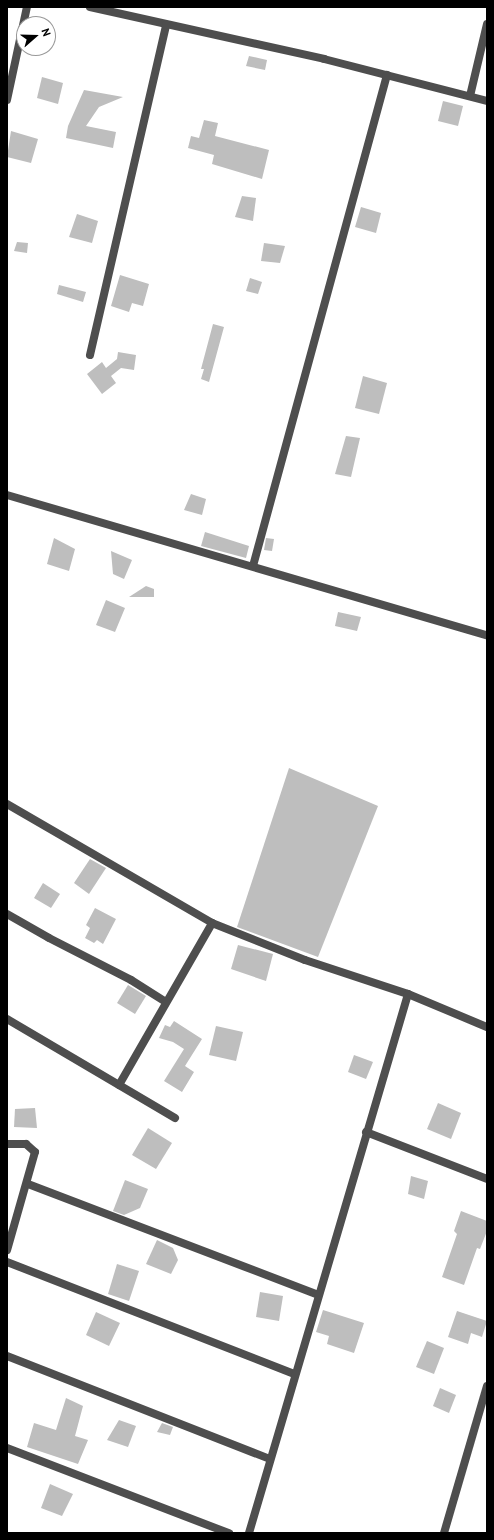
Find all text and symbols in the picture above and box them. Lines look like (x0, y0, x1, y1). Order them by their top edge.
north arrow (16, 16, 56, 56)
text: N (39, 26, 54, 38)

